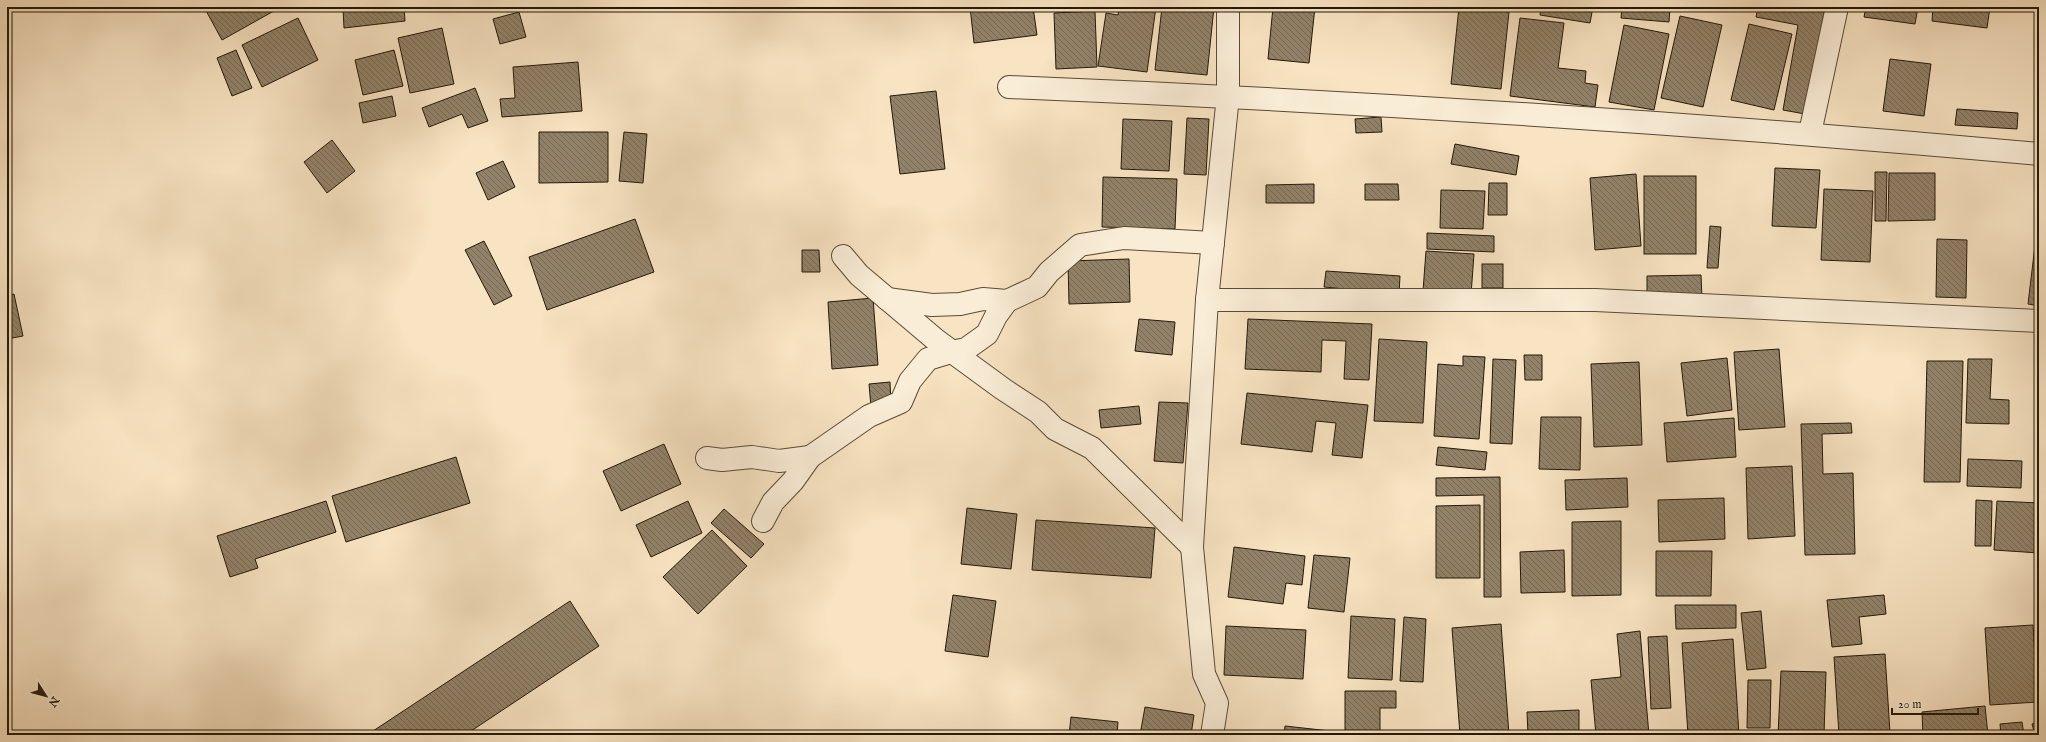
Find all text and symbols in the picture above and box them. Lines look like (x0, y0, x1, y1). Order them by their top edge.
north arrow (26, 676, 66, 716)
scale bar (1892, 690, 1978, 716)
text: N (45, 693, 62, 710)
text: 20 m (1898, 697, 1921, 712)

